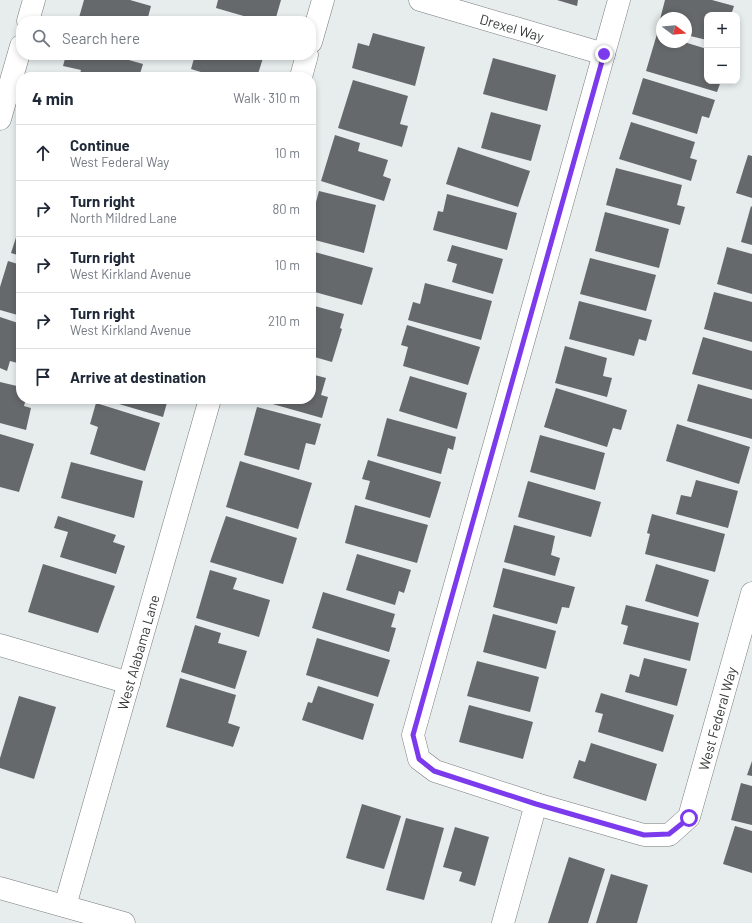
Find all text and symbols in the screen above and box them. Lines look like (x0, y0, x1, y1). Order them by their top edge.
street label: Drexel Way (478, 10, 547, 45)
north arrow (656, 12, 692, 48)
map controls (704, 12, 740, 84)
button: + (704, 12, 740, 48)
search box (16, 16, 316, 60)
icon: search (30, 27, 52, 49)
text: Search here (62, 29, 140, 47)
route end (595, 45, 613, 63)
button: − (704, 48, 740, 84)
text: 4 min (32, 88, 74, 108)
text: Walk · 310 m (233, 90, 300, 106)
text: Continue (70, 136, 130, 154)
icon: ahead (32, 142, 54, 164)
text: 10 m (275, 145, 300, 161)
text: West Federal Way (70, 154, 169, 170)
text: Turn right (70, 192, 135, 210)
icon: right (32, 198, 54, 220)
text: 80 m (273, 201, 300, 217)
text: North Mildred Lane (70, 210, 177, 226)
text: Turn right (70, 248, 135, 266)
icon: right (32, 254, 54, 276)
text: 10 m (275, 257, 300, 273)
text: West Kirkland Avenue (70, 266, 191, 282)
text: Turn right (70, 304, 135, 322)
icon: right (32, 310, 54, 332)
text: 210 m (268, 313, 300, 329)
text: West Kirkland Avenue (70, 322, 191, 338)
icon: arrive (32, 366, 54, 388)
text: Arrive at destination (70, 368, 206, 386)
street label: West Alabama Lane (113, 593, 162, 712)
street label: West Federal Way (694, 664, 740, 772)
route start (680, 809, 698, 827)

